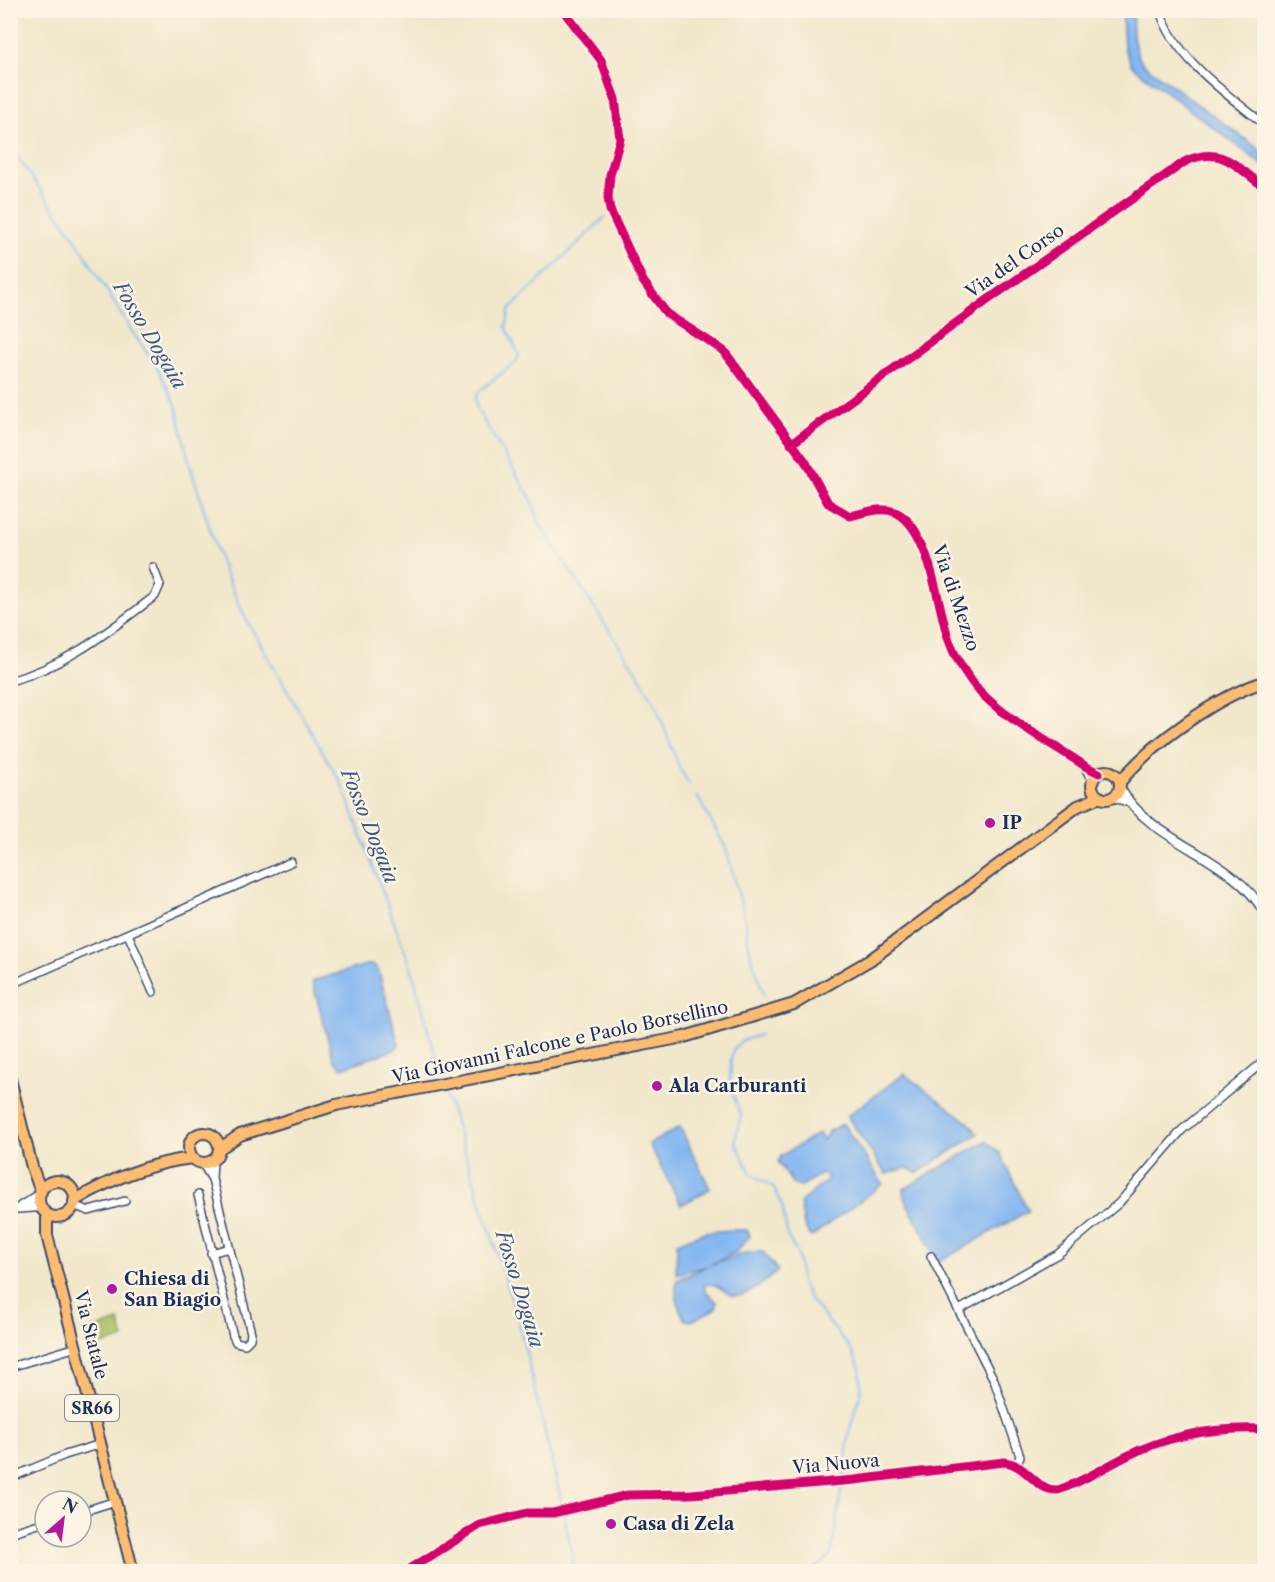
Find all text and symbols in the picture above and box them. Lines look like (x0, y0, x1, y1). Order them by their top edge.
street label: Via del Corso (961, 219, 1068, 304)
water label: Fosso Dogaia (107, 275, 192, 393)
street label: Via di Mezzo (927, 541, 985, 654)
water label: Fosso Dogaia (335, 763, 404, 887)
place label: IP (1002, 812, 1022, 834)
marker: IP (983, 816, 997, 830)
street label: Via Giovanni Falcone e Paolo Borsellino (389, 996, 730, 1089)
place label: Ala Carburanti (668, 1075, 807, 1097)
marker: Ala Carburanti (650, 1079, 664, 1093)
water label: Fosso Dogaia (490, 1225, 549, 1351)
place label: Chiesa di San Biagio (124, 1268, 221, 1311)
marker: Chiesa di San Biagio (105, 1282, 119, 1296)
street label: Via Statale (69, 1287, 113, 1382)
road number: SR66 (65, 1395, 119, 1421)
street label: Via Nuova (791, 1449, 881, 1479)
north arrow (33, 1489, 93, 1549)
text: N (59, 1494, 81, 1518)
place label: Casa di Zela (623, 1513, 735, 1535)
marker: Casa di Zela (604, 1517, 618, 1531)

